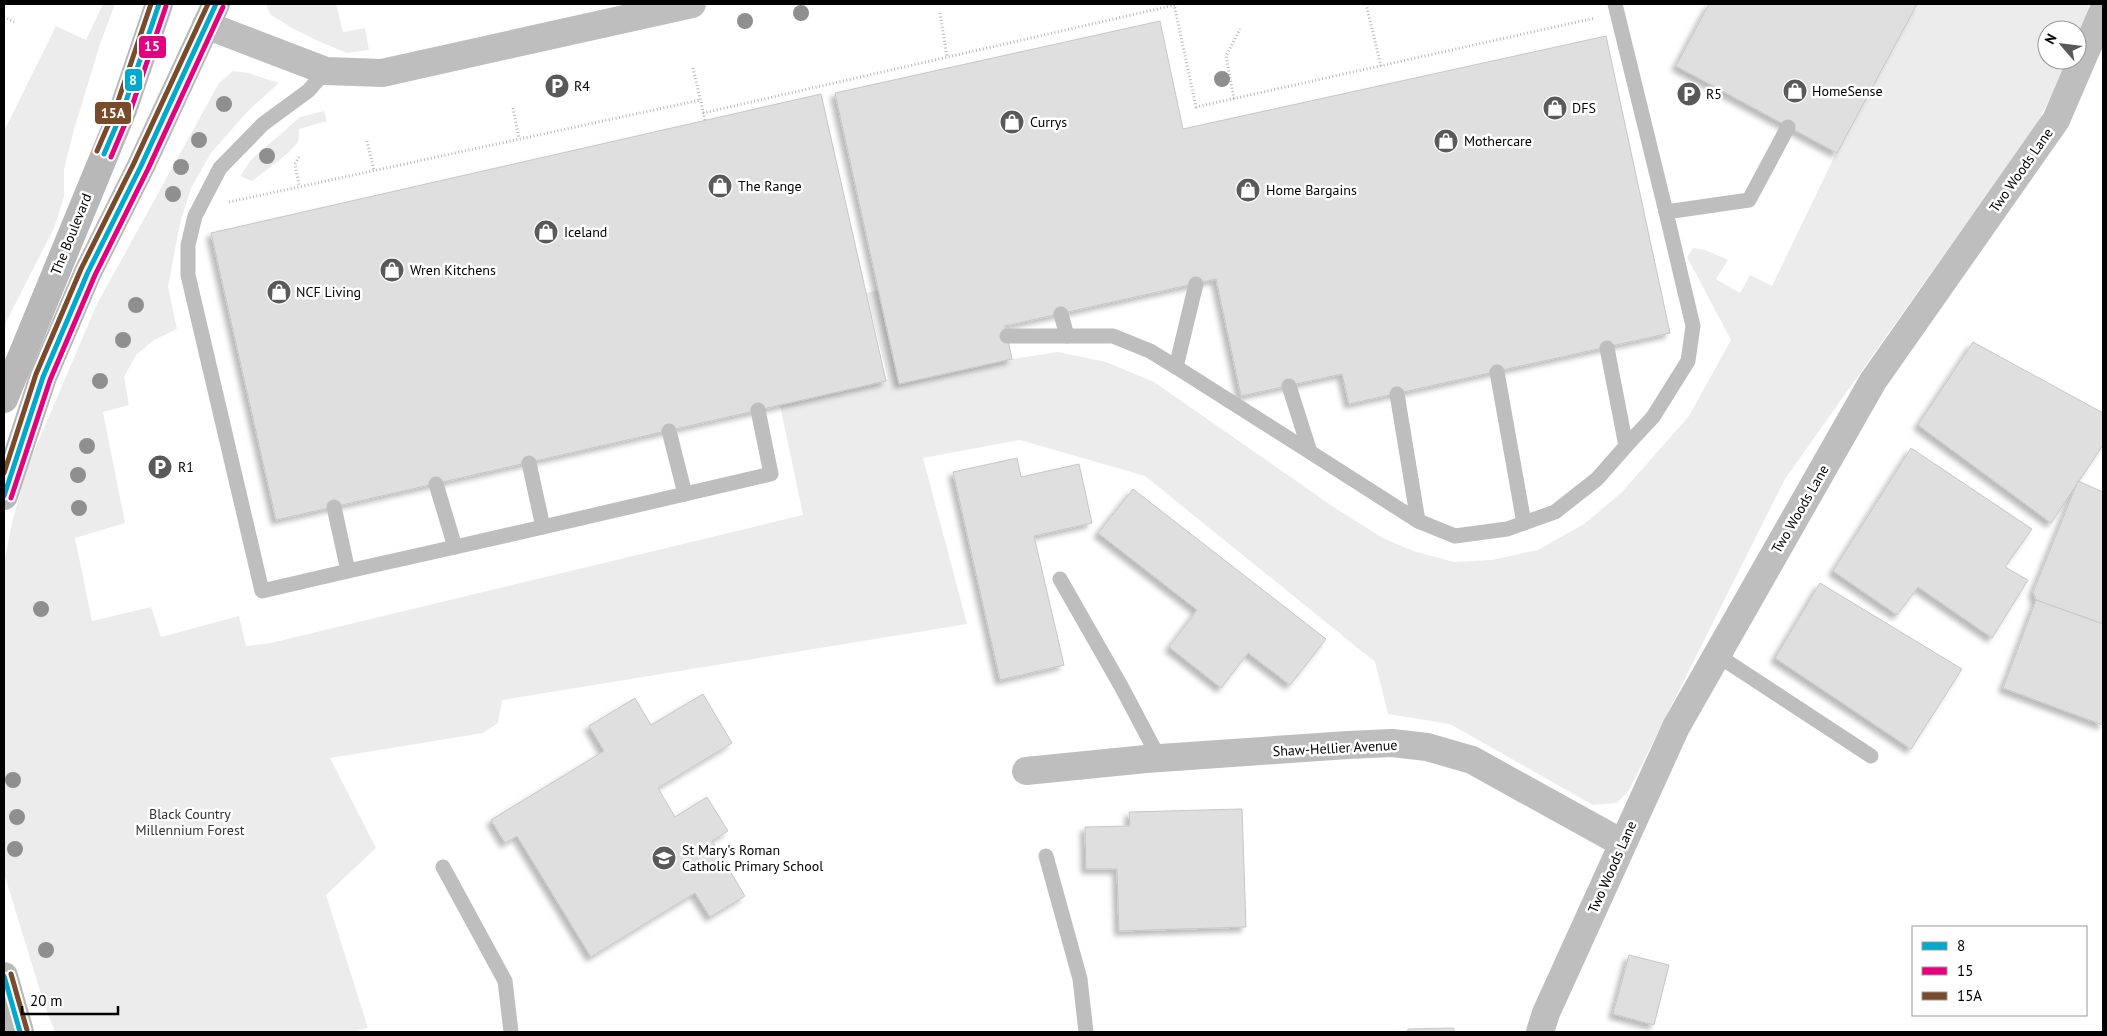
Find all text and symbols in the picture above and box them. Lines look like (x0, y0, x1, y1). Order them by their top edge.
north arrow (2037, 20, 2087, 70)
text: N (2040, 31, 2061, 47)
line badge: 15 (138, 35, 167, 59)
text: 15 (144, 37, 160, 55)
line badge: 8 (124, 68, 143, 92)
text: 8 (129, 71, 137, 89)
parking icon: R4 (544, 73, 570, 99)
place label: R4 (574, 77, 590, 95)
shop icon: HomeSense (1782, 78, 1808, 104)
parking icon: R5 (1676, 81, 1702, 107)
place label: HomeSense (1812, 82, 1883, 100)
place label: R5 (1706, 85, 1722, 103)
shop icon: DFS (1542, 95, 1568, 121)
place label: DFS (1572, 99, 1596, 117)
line badge: 15A (94, 101, 132, 125)
text: 15A (101, 104, 126, 122)
shop icon: Currys (999, 109, 1025, 135)
place label: Currys (1030, 113, 1067, 131)
street label: Two Woods Lane (1985, 124, 2057, 216)
shop icon: Mothercare (1433, 128, 1459, 154)
place label: Mothercare (1464, 132, 1532, 150)
shop icon: The Range (707, 173, 733, 199)
place label: The Range (738, 177, 802, 195)
shop icon: Home Bargains (1235, 177, 1261, 203)
place label: Home Bargains (1266, 181, 1357, 199)
street label: The Boulevard (46, 191, 96, 277)
shop icon: Iceland (533, 219, 559, 245)
place label: Iceland (564, 223, 607, 241)
shop icon: Wren Kitchens (379, 257, 405, 283)
place label: Wren Kitchens (410, 261, 496, 279)
shop icon: NCF Living (266, 279, 292, 305)
place label: NCF Living (296, 283, 361, 301)
parking icon: R1 (147, 454, 173, 480)
place label: R1 (178, 458, 194, 476)
street label: Two Woods Lane (1767, 462, 1833, 556)
street label: Shaw-Hellier Avenue (1272, 736, 1398, 760)
park label: Black Country Millennium Forest (135, 805, 245, 839)
street label: Two Woods Lane (1584, 818, 1640, 916)
place label: St Mary's Roman Catholic Primary School (682, 841, 823, 875)
school or university icon: St Mary's Roman Catholic Primary School (651, 845, 677, 871)
legend (1912, 926, 2087, 1016)
text: 8 (1957, 936, 1965, 955)
text: 15 (1957, 961, 1973, 980)
scale bar (22, 984, 119, 1016)
text: 15A (1957, 986, 1982, 1005)
text: 20 m (30, 991, 63, 1010)

